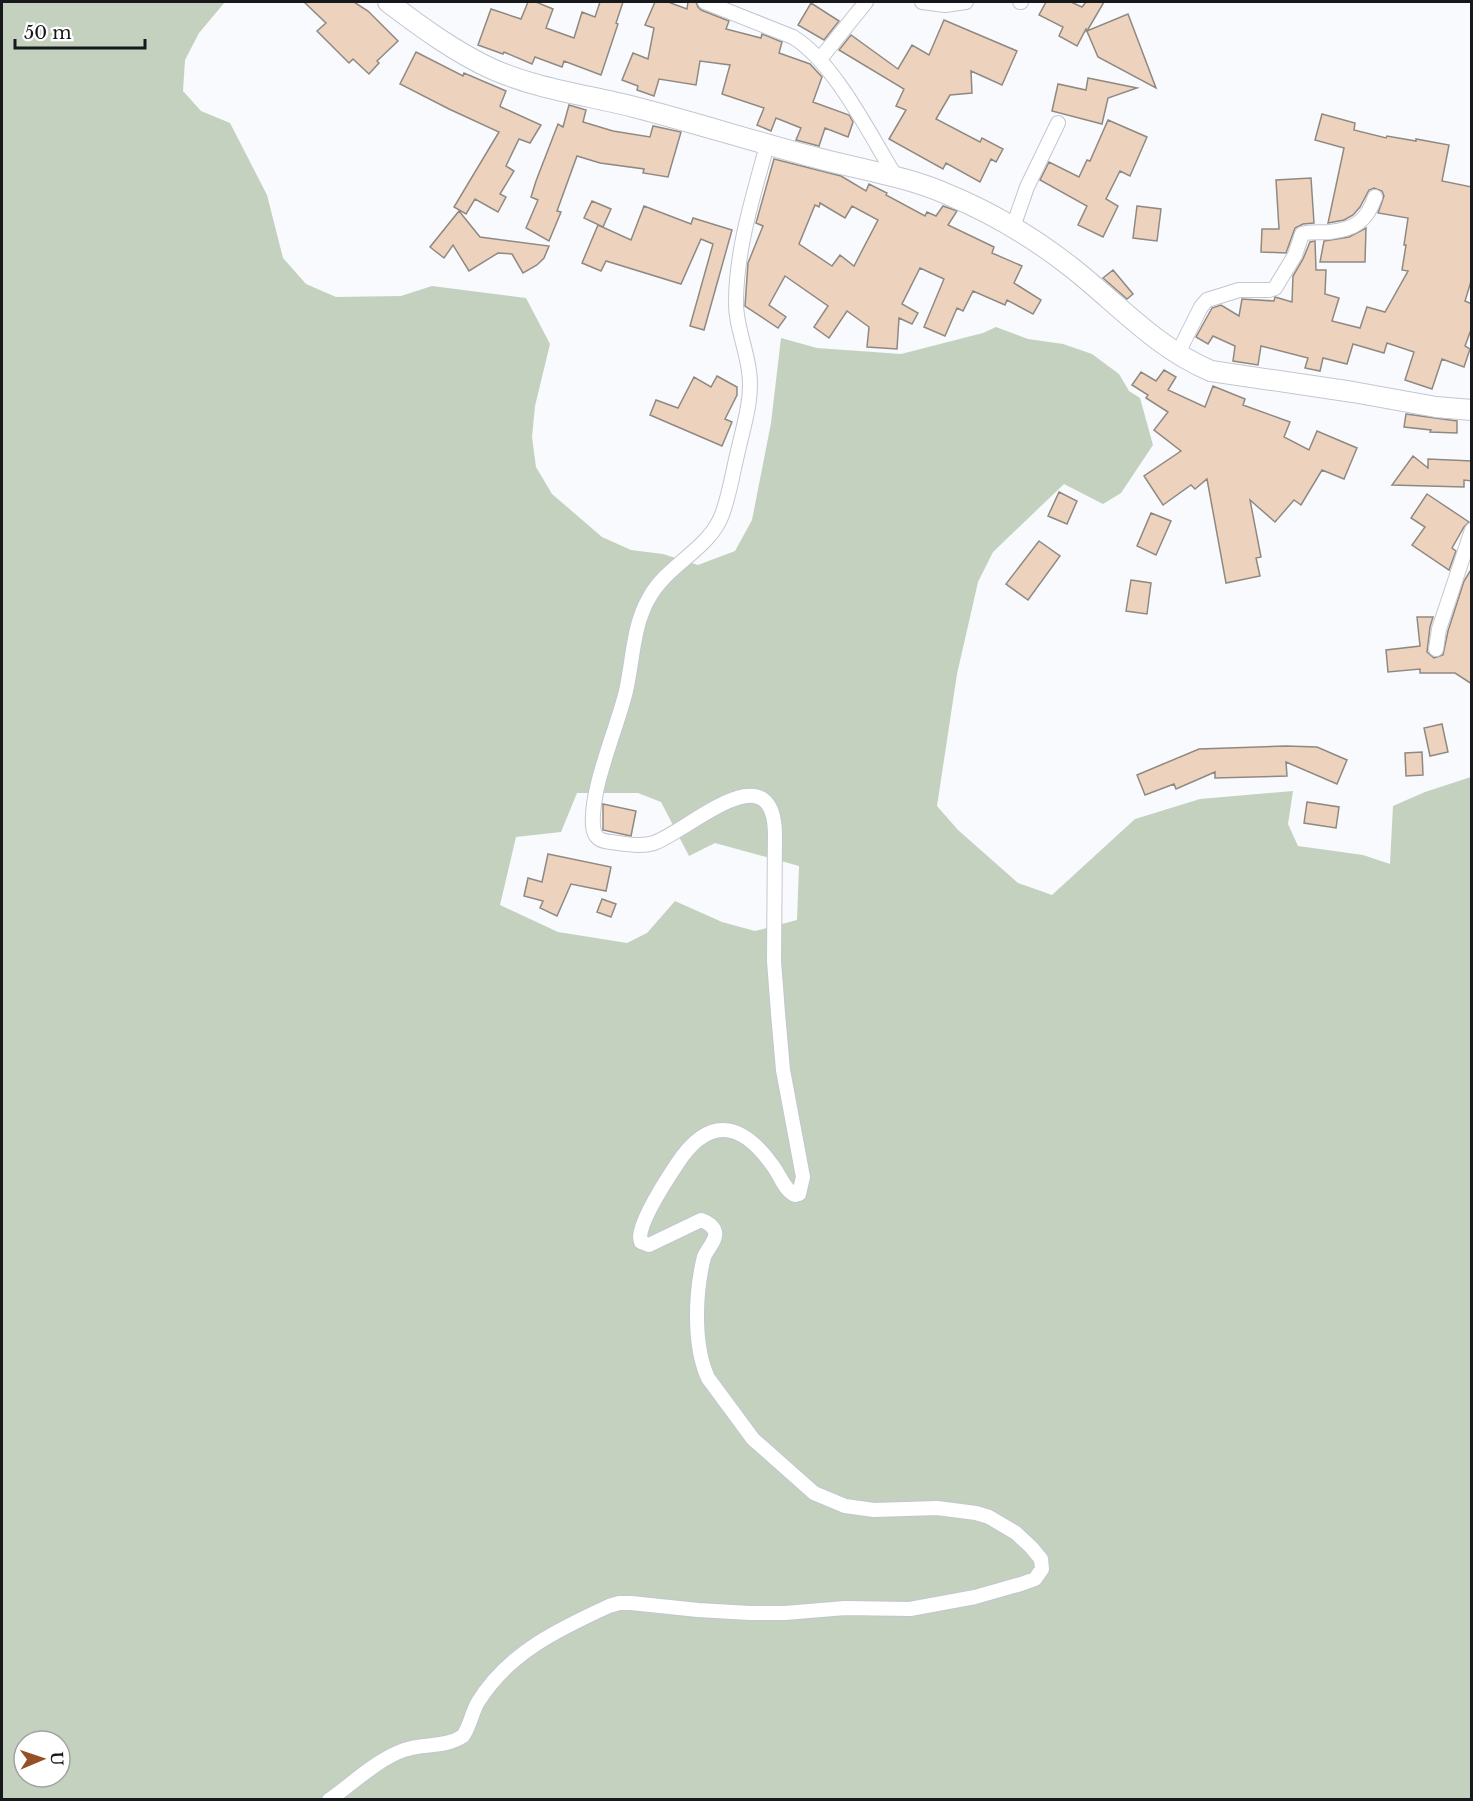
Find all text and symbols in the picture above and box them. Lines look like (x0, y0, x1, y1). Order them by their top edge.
scale bar (15, 12, 146, 50)
text: 50 m (24, 22, 72, 44)
north arrow (12, 1729, 72, 1789)
text: U (47, 1751, 67, 1766)

